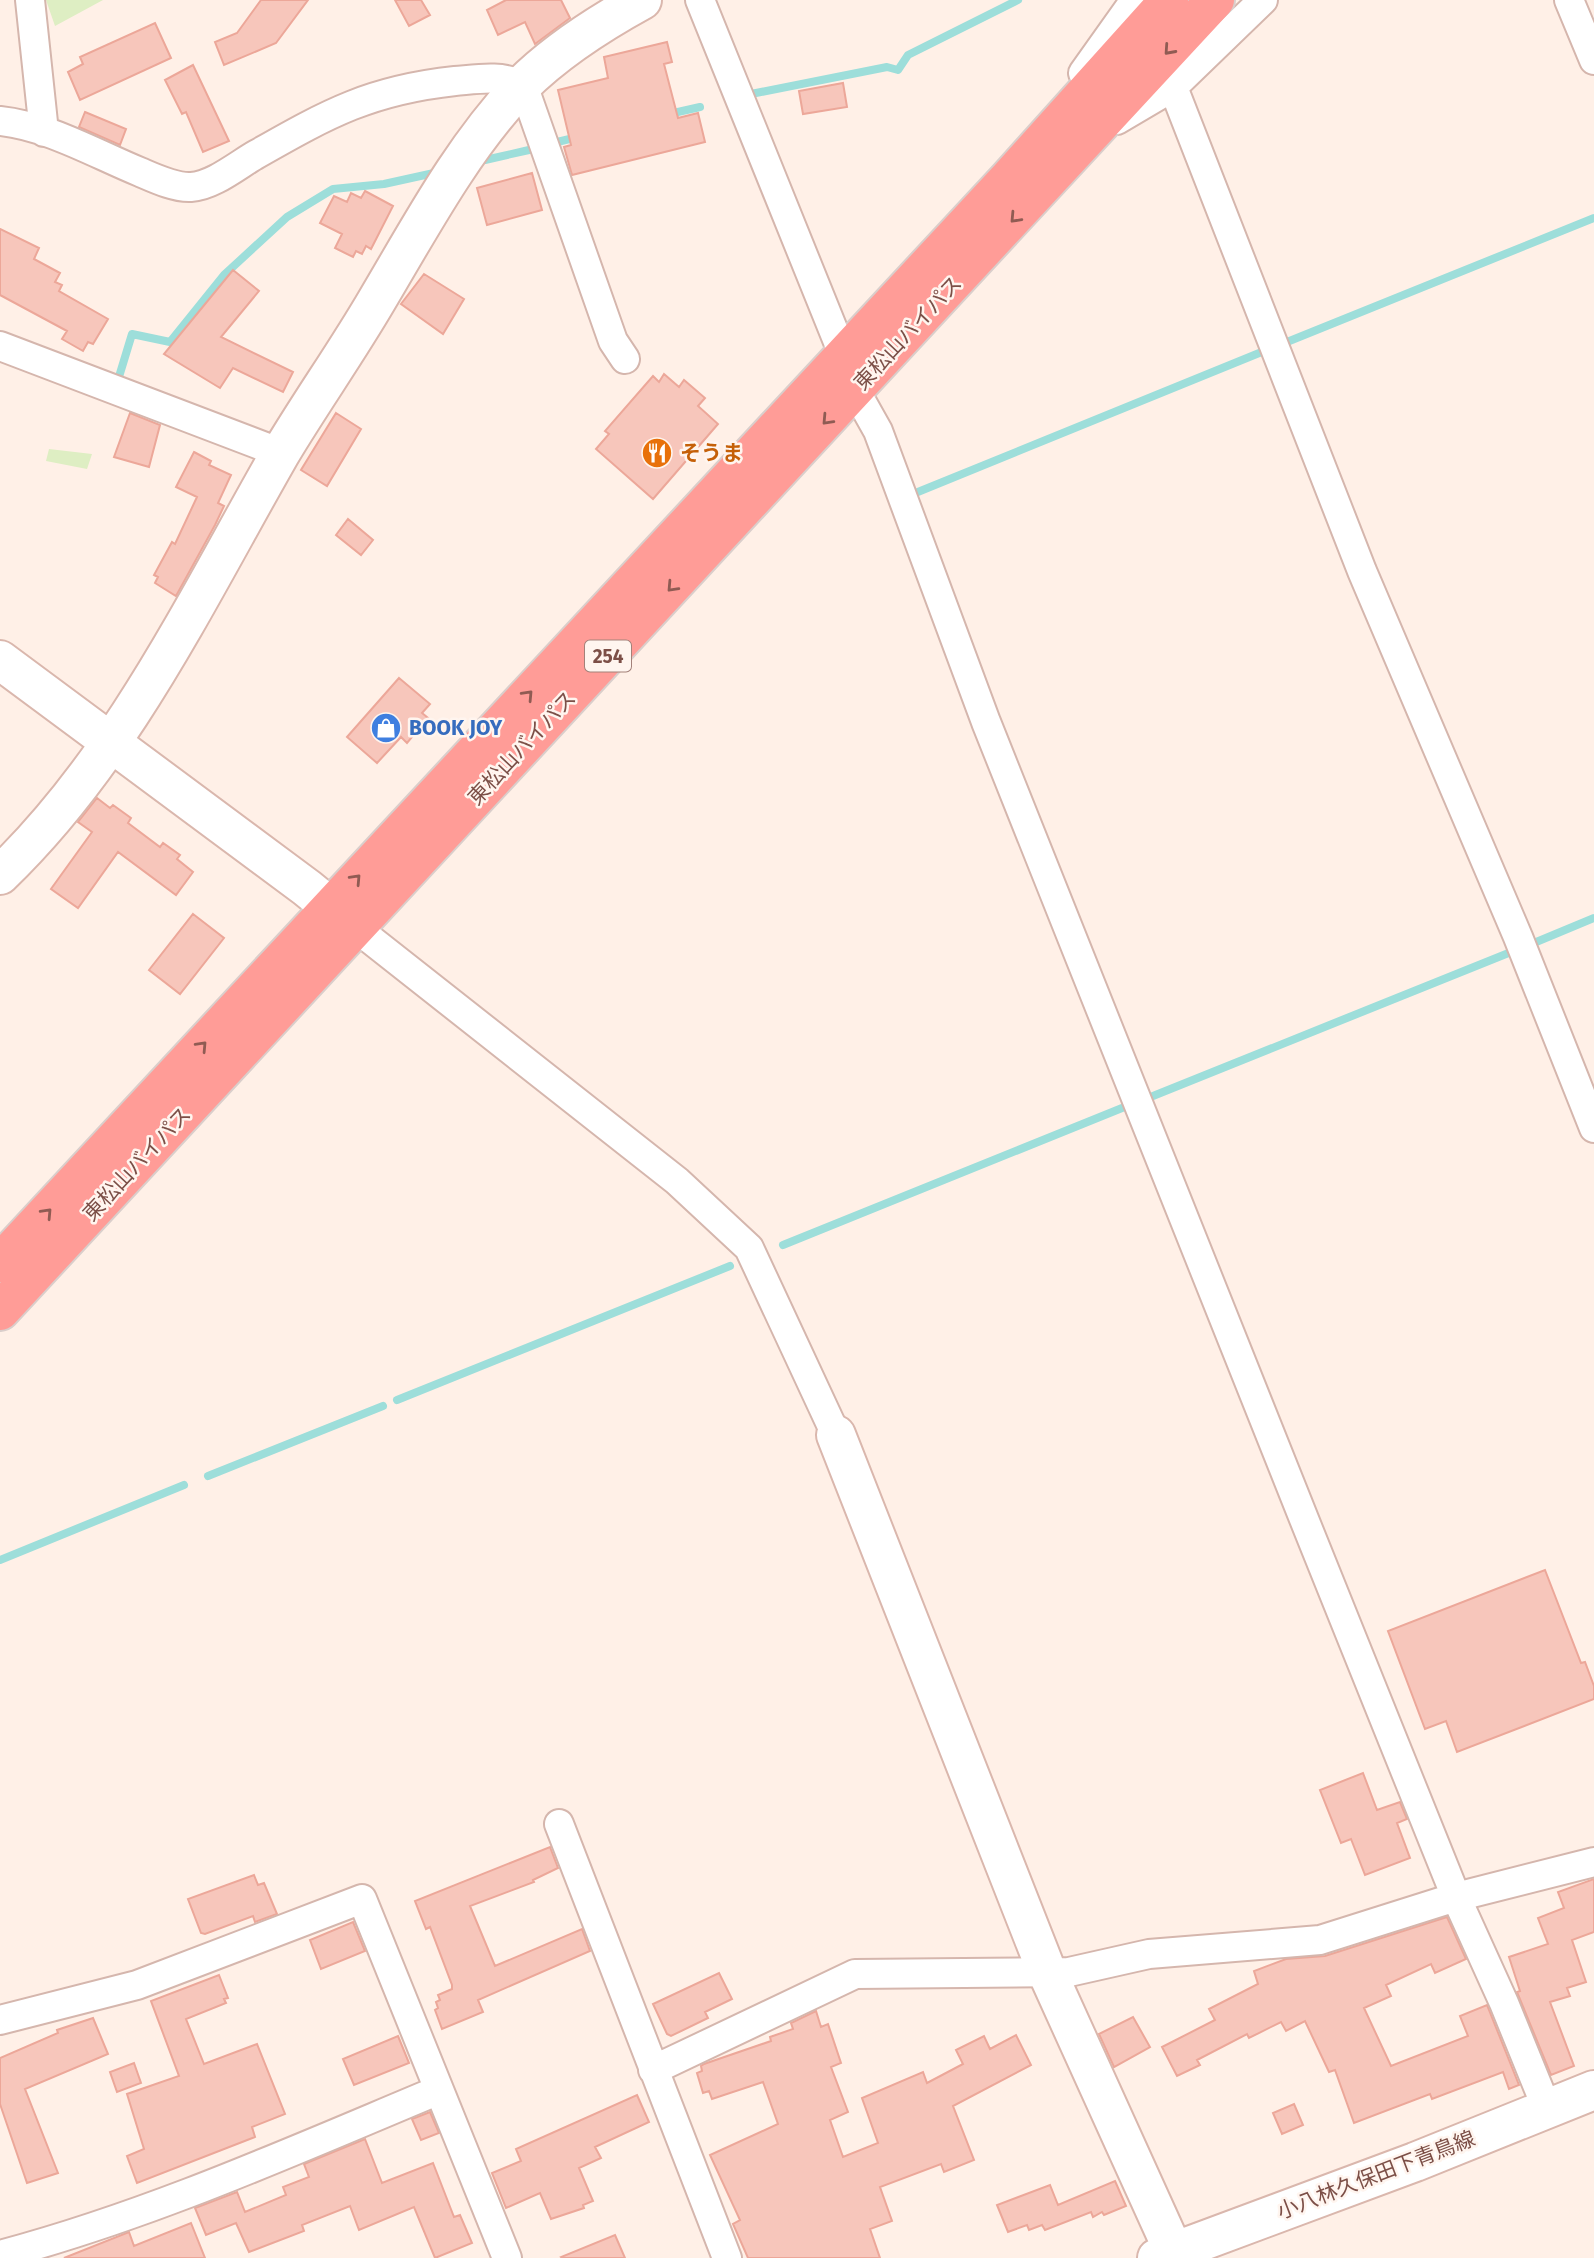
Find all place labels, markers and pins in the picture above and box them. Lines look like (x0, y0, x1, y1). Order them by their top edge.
restaurant icon: そうま (640, 436, 674, 470)
place label: そうま (680, 440, 743, 466)
shop icon: BOOK JOY (369, 711, 403, 745)
place label: BOOK JOY (409, 715, 503, 741)

